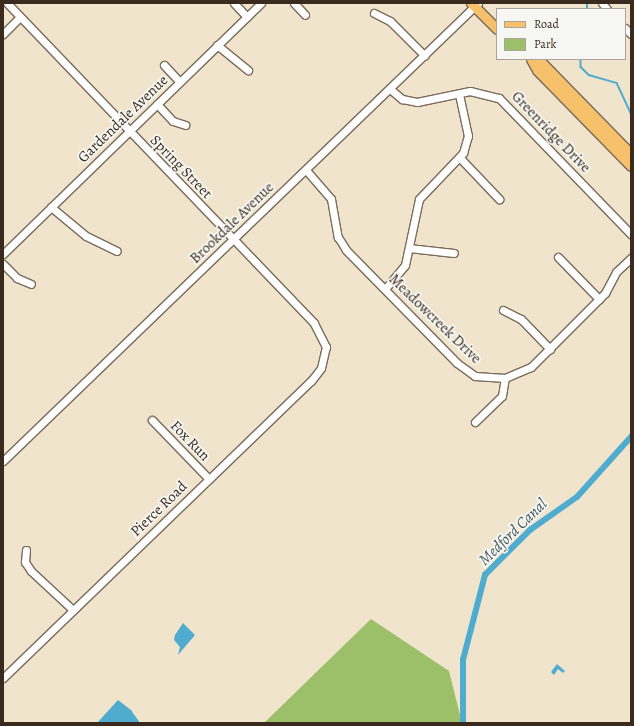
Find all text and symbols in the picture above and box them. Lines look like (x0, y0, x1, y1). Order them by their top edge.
legend (496, 8, 626, 60)
text: Road (534, 16, 559, 32)
text: Park (534, 36, 557, 52)
street label: Gardendale Avenue (74, 71, 172, 167)
street label: Greenridge Drive (508, 88, 594, 176)
street label: Spring Street (146, 131, 216, 203)
street label: Brookdale Avenue (186, 178, 278, 268)
street label: Meadowcreek Drive (385, 270, 485, 368)
street label: Fox Run (166, 417, 214, 465)
street label: Pierce Road (127, 478, 191, 540)
water label: Medford Canal (475, 495, 551, 569)

